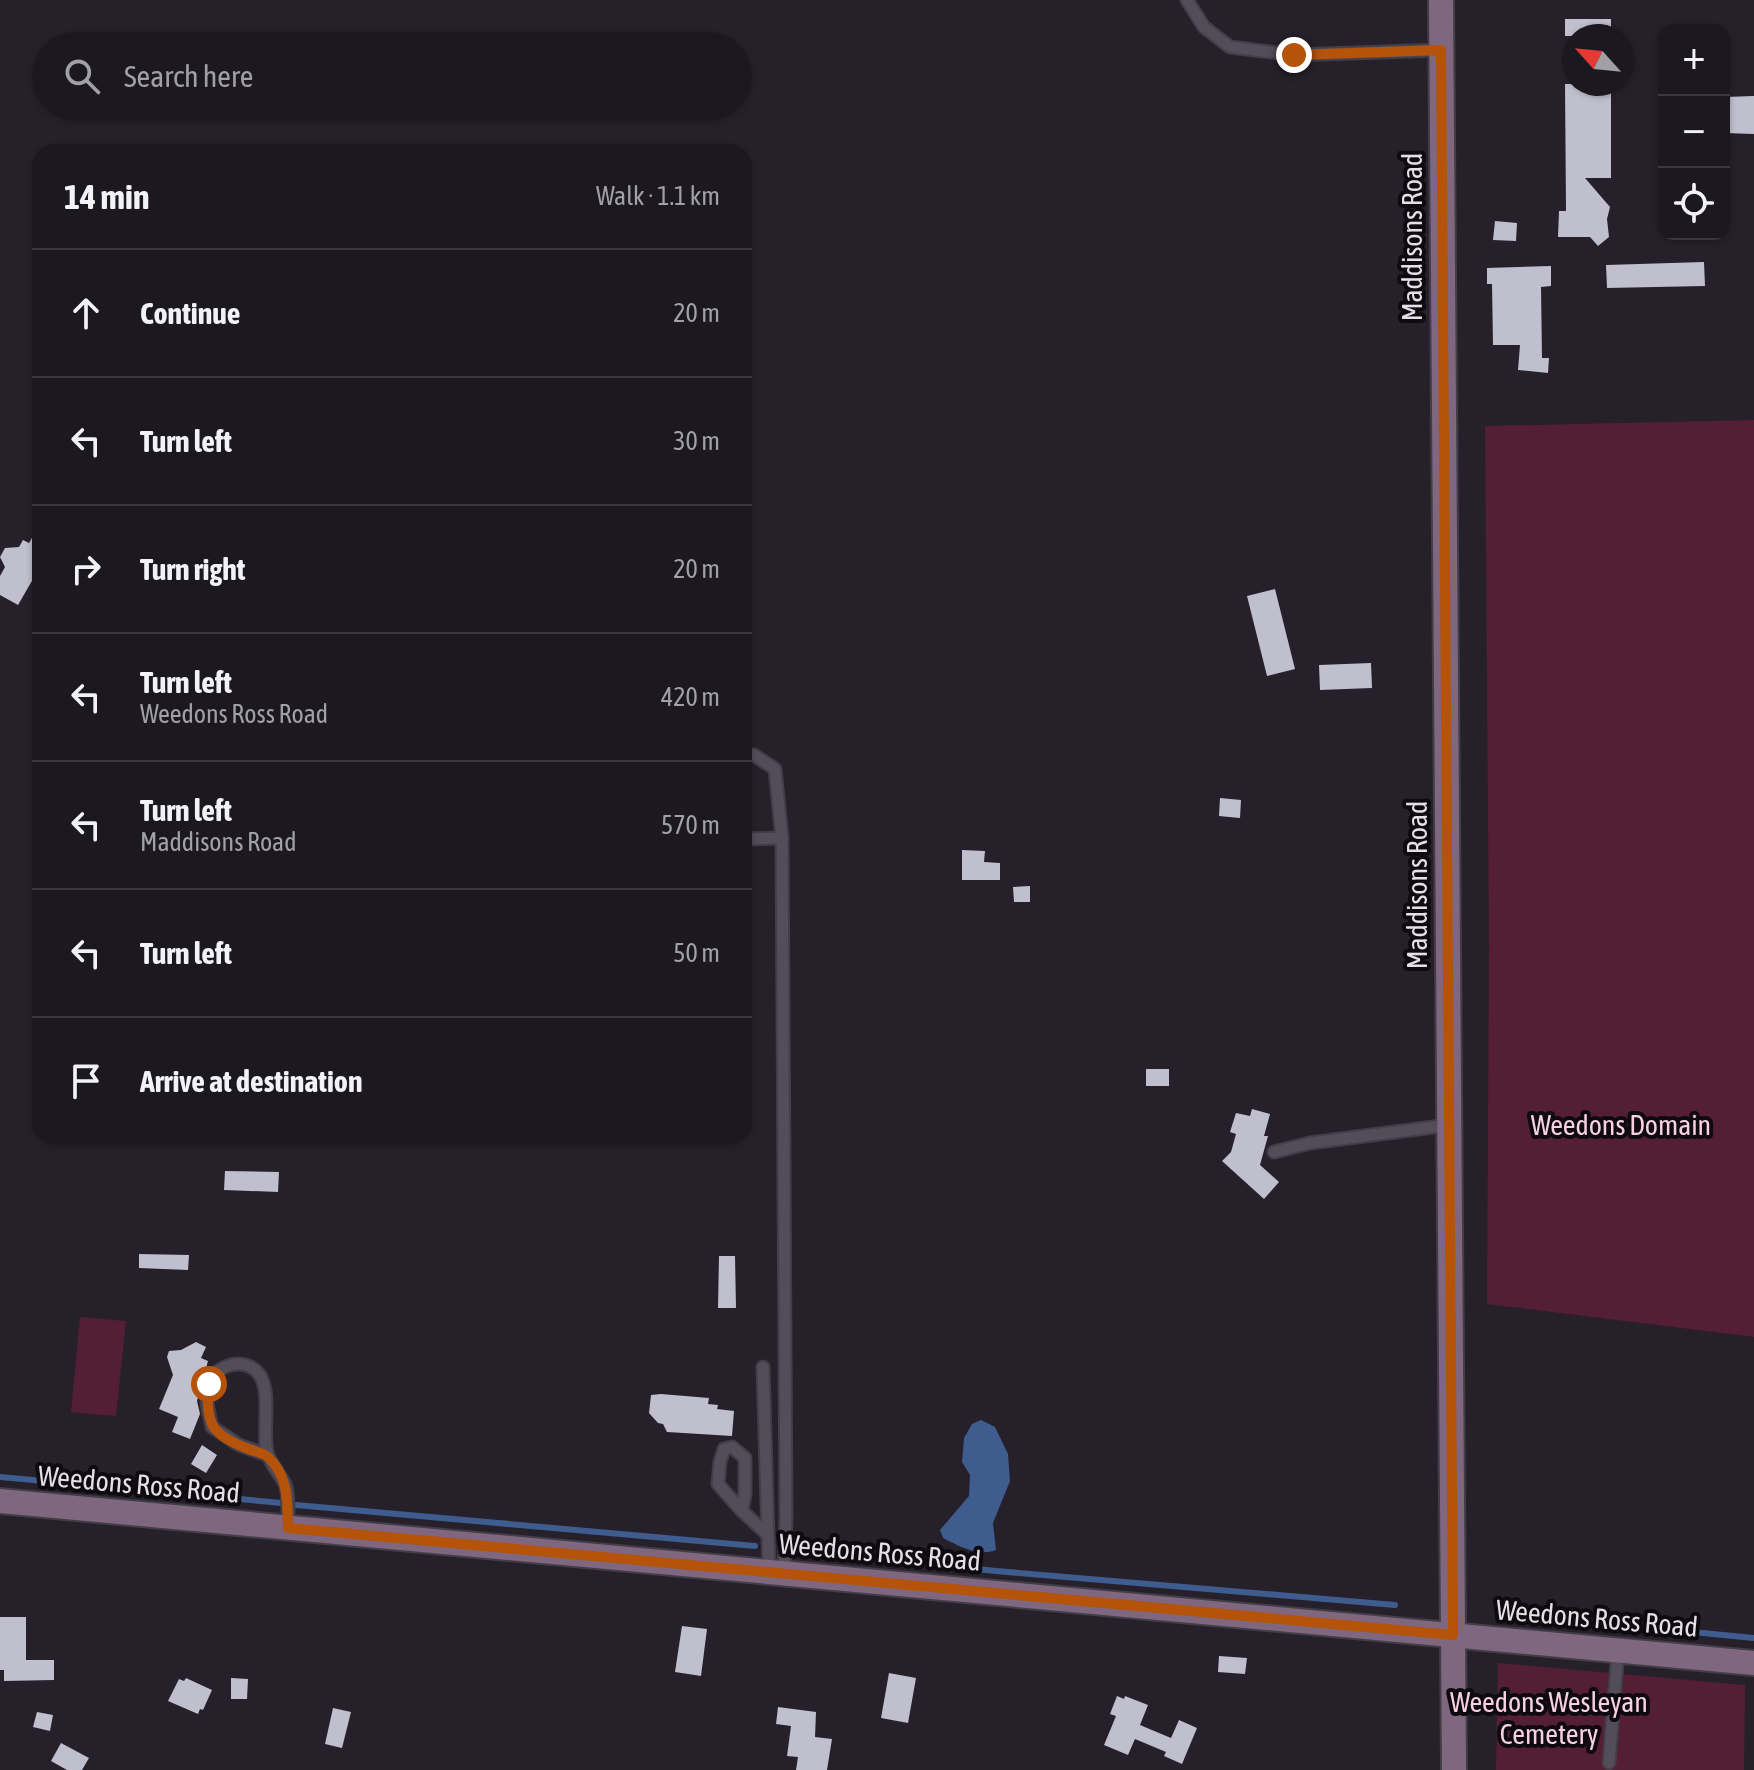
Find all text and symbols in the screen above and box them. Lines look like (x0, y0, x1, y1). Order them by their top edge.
north arrow (1562, 24, 1634, 96)
map controls (1658, 24, 1730, 240)
button: + (1658, 24, 1730, 96)
search box (32, 32, 752, 120)
route end (1276, 37, 1312, 73)
icon: search (60, 54, 104, 98)
text: Search here (124, 59, 253, 93)
button: − (1658, 96, 1730, 168)
street label: Maddisons Road (1396, 153, 1428, 321)
button: locate (1658, 168, 1730, 240)
text: 14 min (64, 177, 149, 216)
text: Walk · 1.1 km (596, 181, 720, 211)
icon: ahead (64, 291, 108, 335)
text: Continue (140, 296, 240, 330)
text: 20 m (673, 298, 720, 328)
icon: left (64, 419, 108, 463)
text: Turn left (140, 424, 232, 458)
text: 30 m (673, 426, 720, 456)
icon: right (64, 547, 108, 591)
text: Turn right (140, 552, 246, 586)
text: 20 m (673, 554, 720, 584)
text: Turn left (140, 665, 232, 699)
icon: left (64, 675, 108, 719)
text: 420 m (661, 682, 720, 712)
text: Weedons Ross Road (140, 699, 328, 729)
text: Turn left (140, 793, 232, 827)
street label: Maddisons Road (1401, 801, 1433, 969)
icon: left (64, 803, 108, 847)
text: 570 m (661, 810, 720, 840)
text: Maddisons Road (140, 827, 297, 857)
icon: left (64, 931, 108, 975)
text: Turn left (140, 936, 232, 970)
text: 50 m (673, 938, 720, 968)
icon: arrive (64, 1059, 108, 1103)
text: Arrive at destination (140, 1064, 362, 1098)
park label: Weedons Domain (1531, 1109, 1711, 1141)
route start (191, 1366, 227, 1402)
street label: Weedons Ross Road (37, 1459, 241, 1509)
street label: Weedons Ross Road (778, 1527, 982, 1577)
street label: Weedons Ross Road (1495, 1593, 1699, 1643)
park label: Weedons Wesleyan Cemetery (1450, 1686, 1648, 1750)

